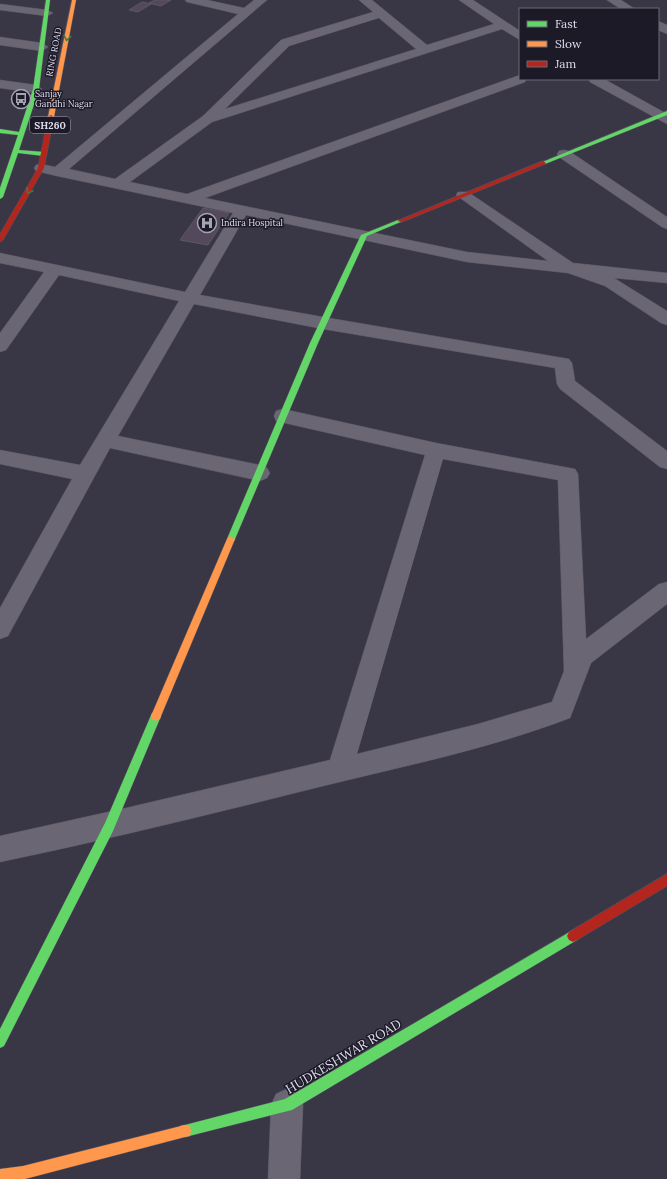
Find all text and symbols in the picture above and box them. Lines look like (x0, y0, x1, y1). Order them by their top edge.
legend (519, 8, 659, 80)
text: Fast (555, 16, 578, 31)
street label: RING ROAD (43, 26, 64, 77)
one-way arrow (64, 35, 72, 42)
text: Slow (555, 36, 582, 51)
text: Jam (554, 56, 576, 71)
bus stop icon: Sanjay Gandhi Nagar (10, 88, 32, 110)
place label: Sanjay Gandhi Nagar (35, 88, 93, 109)
road number: SH260 (30, 117, 70, 133)
one-way arrow (26, 187, 33, 194)
hospital icon: Indira Hospital (196, 212, 218, 234)
place label: Indira Hospital (221, 217, 284, 228)
street label: HUDKESHWAR ROAD (282, 1015, 405, 1098)

